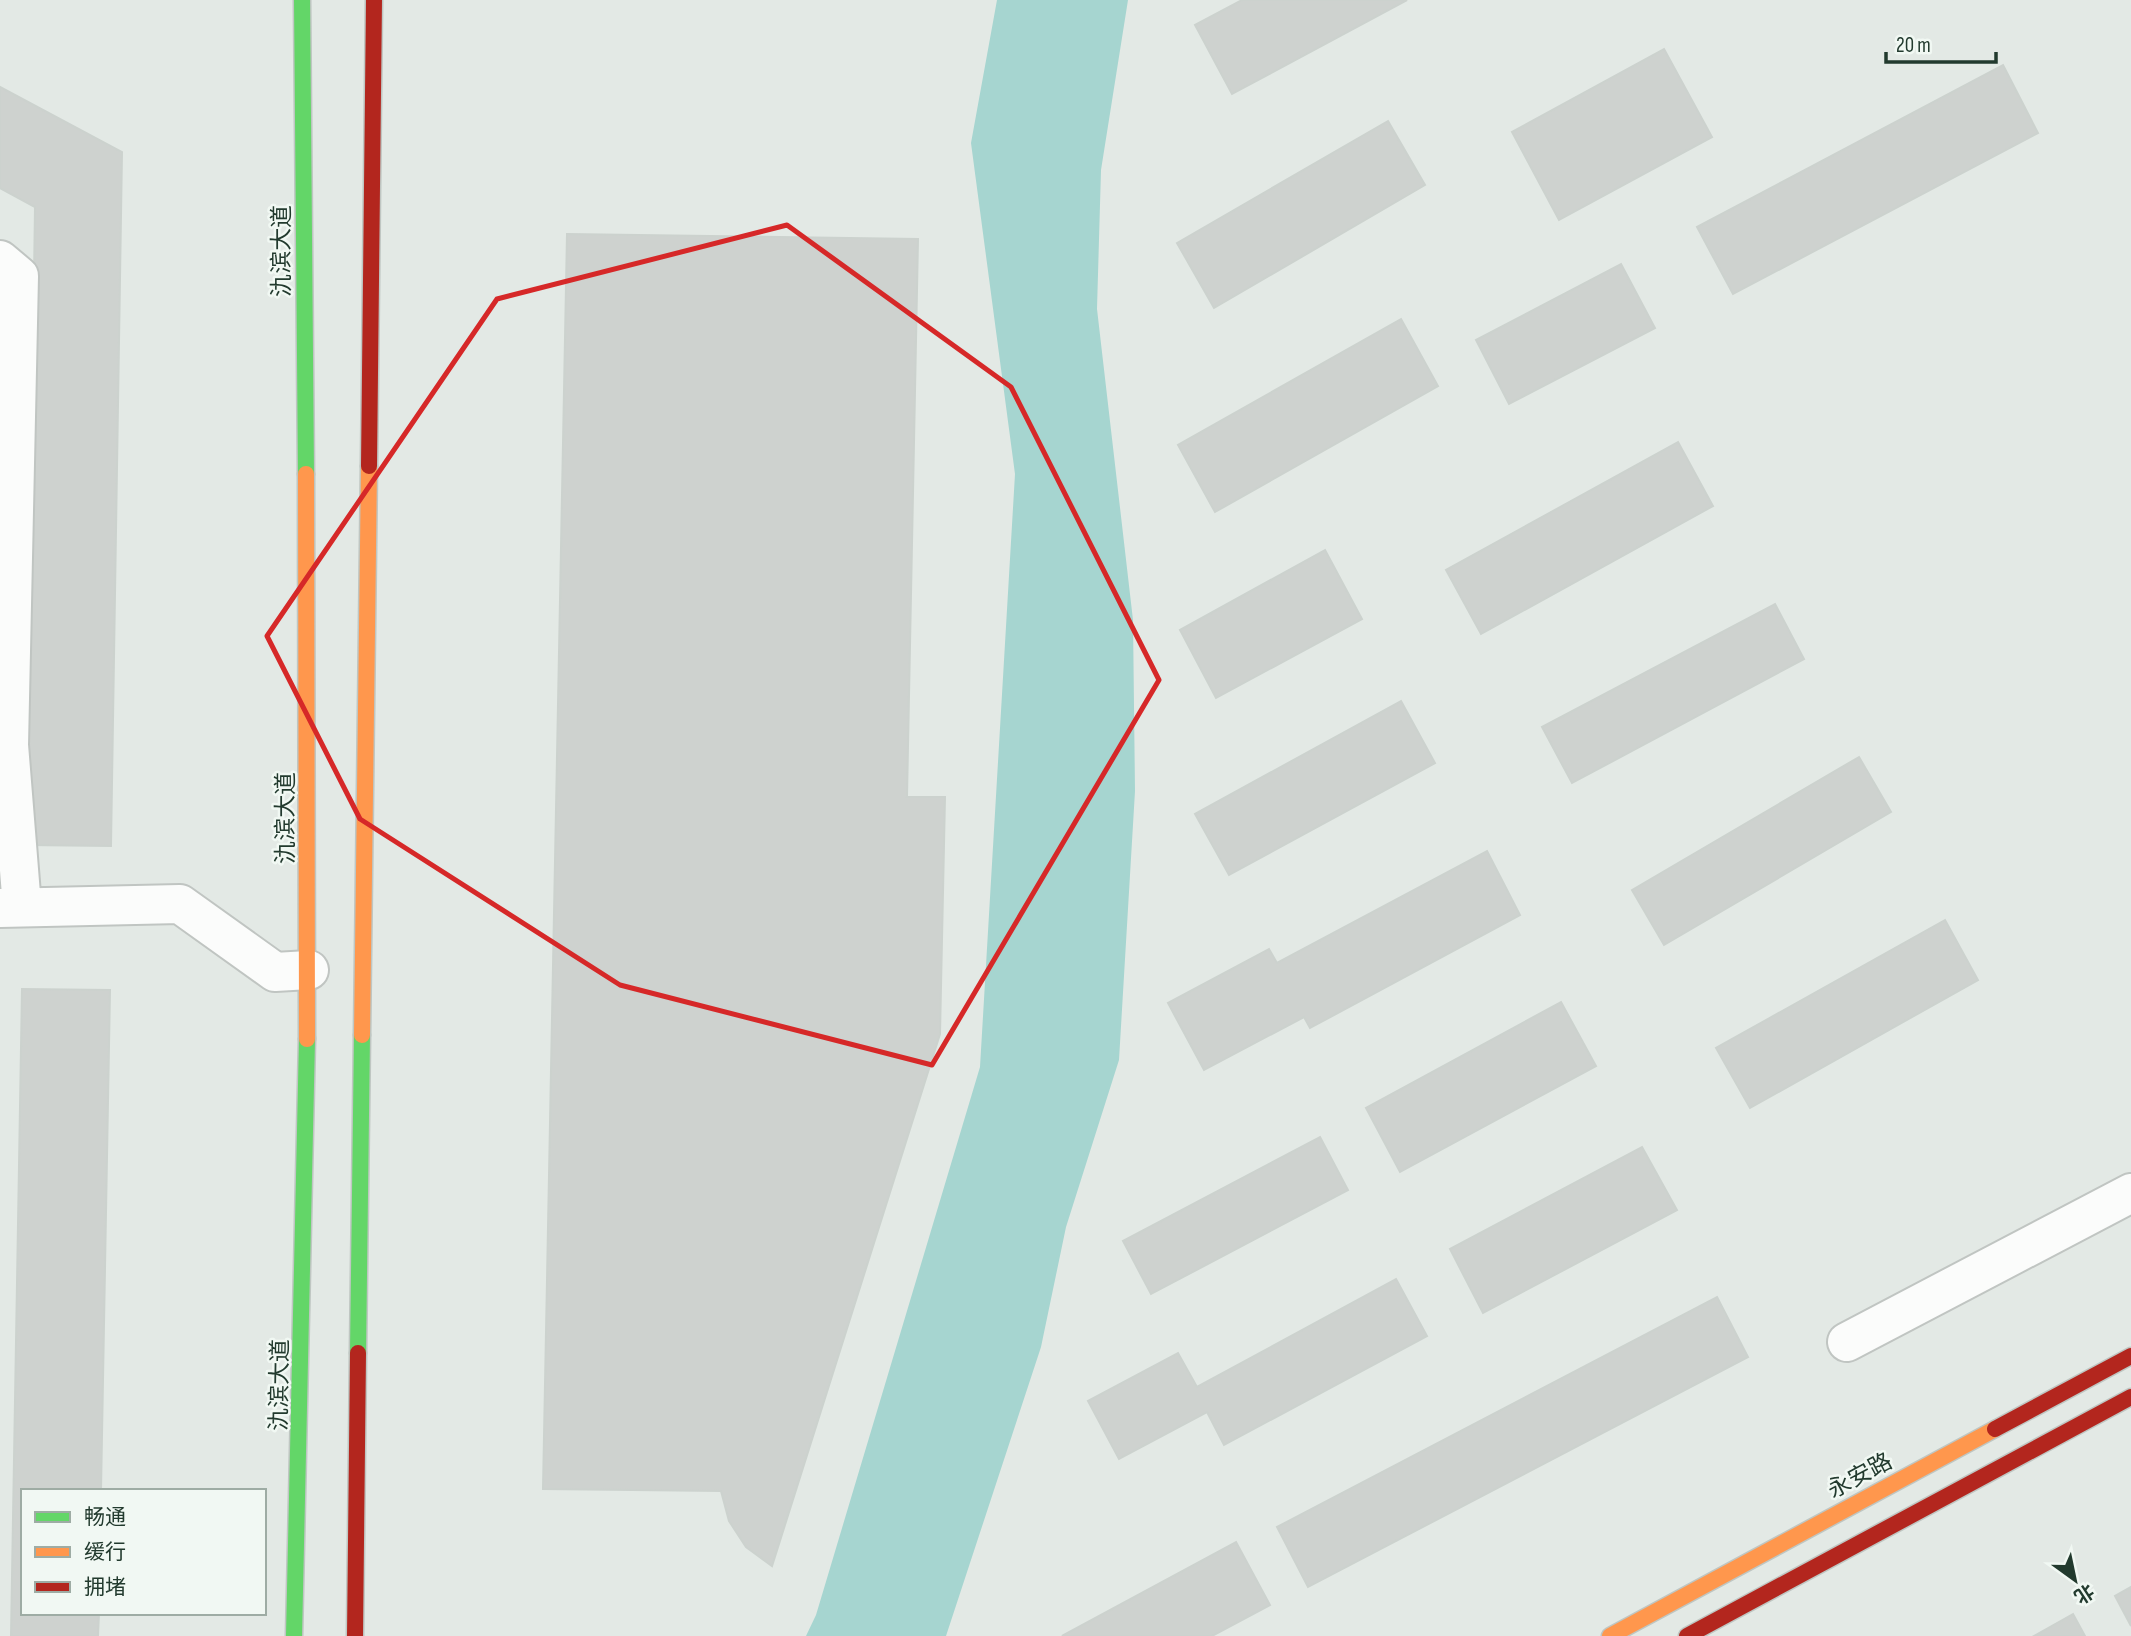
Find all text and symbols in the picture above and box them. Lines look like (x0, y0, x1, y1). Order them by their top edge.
scale bar (1886, 21, 1996, 65)
text: 20 m (1896, 33, 1931, 58)
street label: 氿滨大道 (268, 205, 296, 297)
street label: 氿滨大道 (272, 772, 300, 864)
street label: 氿滨大道 (265, 1339, 295, 1431)
street label: 永安路 (1823, 1447, 1897, 1505)
legend (21, 1489, 266, 1615)
text: 畅通 (84, 1505, 126, 1530)
text: 缓行 (84, 1540, 126, 1565)
north arrow (2040, 1545, 2110, 1615)
text: 拥堵 (84, 1575, 126, 1600)
text: 北 (2069, 1578, 2098, 1608)

